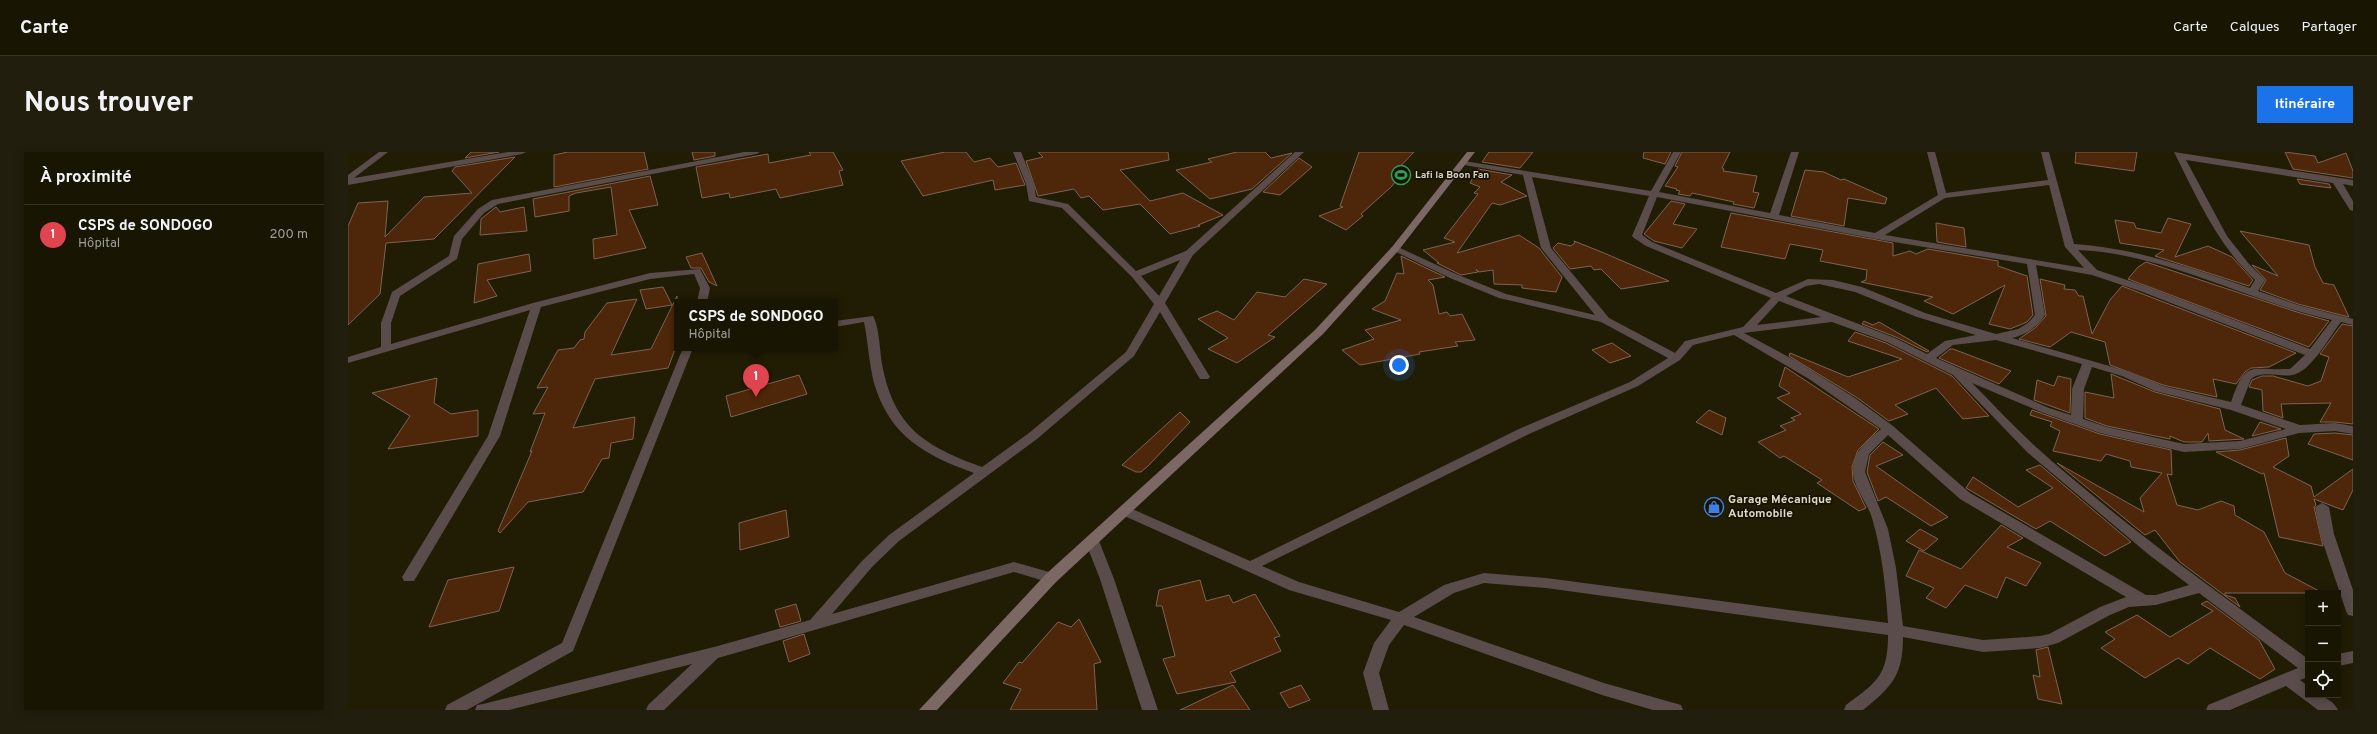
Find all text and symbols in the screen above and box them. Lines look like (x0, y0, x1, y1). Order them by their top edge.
text: Carte (20, 16, 69, 40)
text: Carte (2173, 19, 2208, 36)
text: Calques (2230, 19, 2280, 36)
text: Partager (2302, 19, 2357, 36)
text: Nous trouver (24, 86, 193, 122)
button: Itinéraire (2257, 86, 2353, 123)
sports icon: Lafi la Boon Fan (1390, 164, 1412, 186)
text: À proximité (40, 167, 132, 189)
place label: Lafi la Boon Fan (1415, 169, 1489, 182)
text: CSPS de SONDOGO (78, 217, 213, 236)
text: 1 (50, 227, 56, 243)
text: 200 m (269, 227, 308, 243)
text: Hôpital (78, 236, 120, 252)
popup (674, 299, 838, 351)
text: CSPS de SONDOGO (689, 308, 823, 327)
text: Hôpital (689, 327, 731, 343)
your location (1389, 355, 1409, 375)
pin: 1 (743, 364, 769, 397)
place label: Garage Mécanique Automobile (1728, 492, 1832, 522)
shop icon: Garage Mécanique Automobile (1703, 496, 1725, 518)
map controls (2305, 590, 2341, 698)
button: + (2305, 590, 2341, 626)
button: − (2305, 626, 2341, 662)
button: locate (2305, 662, 2341, 698)

